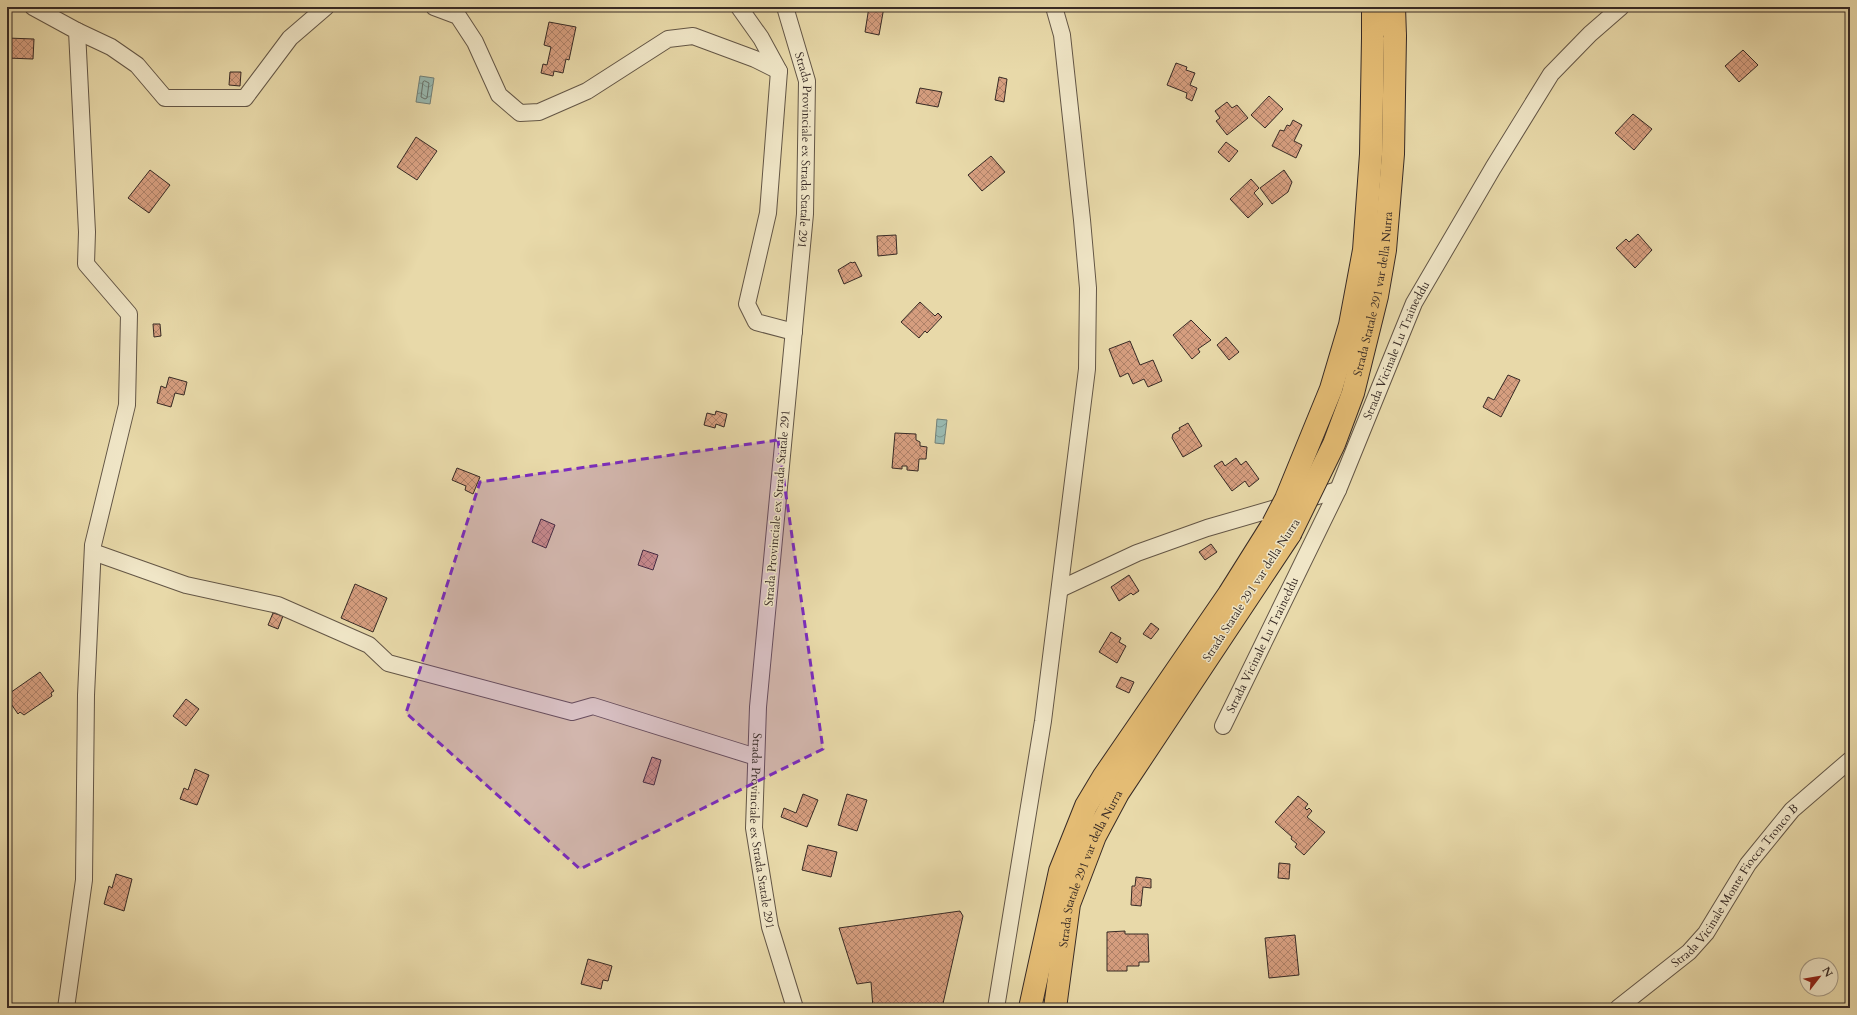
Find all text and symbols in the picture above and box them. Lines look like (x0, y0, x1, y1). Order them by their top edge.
street label: Strada Provinciale ex Strada Statale 291 (791, 50, 815, 249)
street label: Strada Statale 291 var della Nurra (1349, 210, 1396, 378)
street label: Strada Vicinale Lu Traineddu (1359, 278, 1433, 422)
street label: Strada Provinciale ex Strada Statale 291 (760, 409, 794, 607)
street label: Strada Statale 291 var della Nurra (1199, 515, 1304, 665)
street label: Strada Vicinale Lu Traineddu (1222, 574, 1303, 716)
street label: Strada Provinciale ex Strada Statale 291 (746, 733, 778, 930)
street label: Strada Statale 291 var della Nurra (1055, 786, 1127, 948)
street label: Strada Vicinale Monte Fiocca Tronco B (1668, 800, 1802, 971)
north arrow (1799, 957, 1839, 997)
text: N (1818, 964, 1836, 980)

